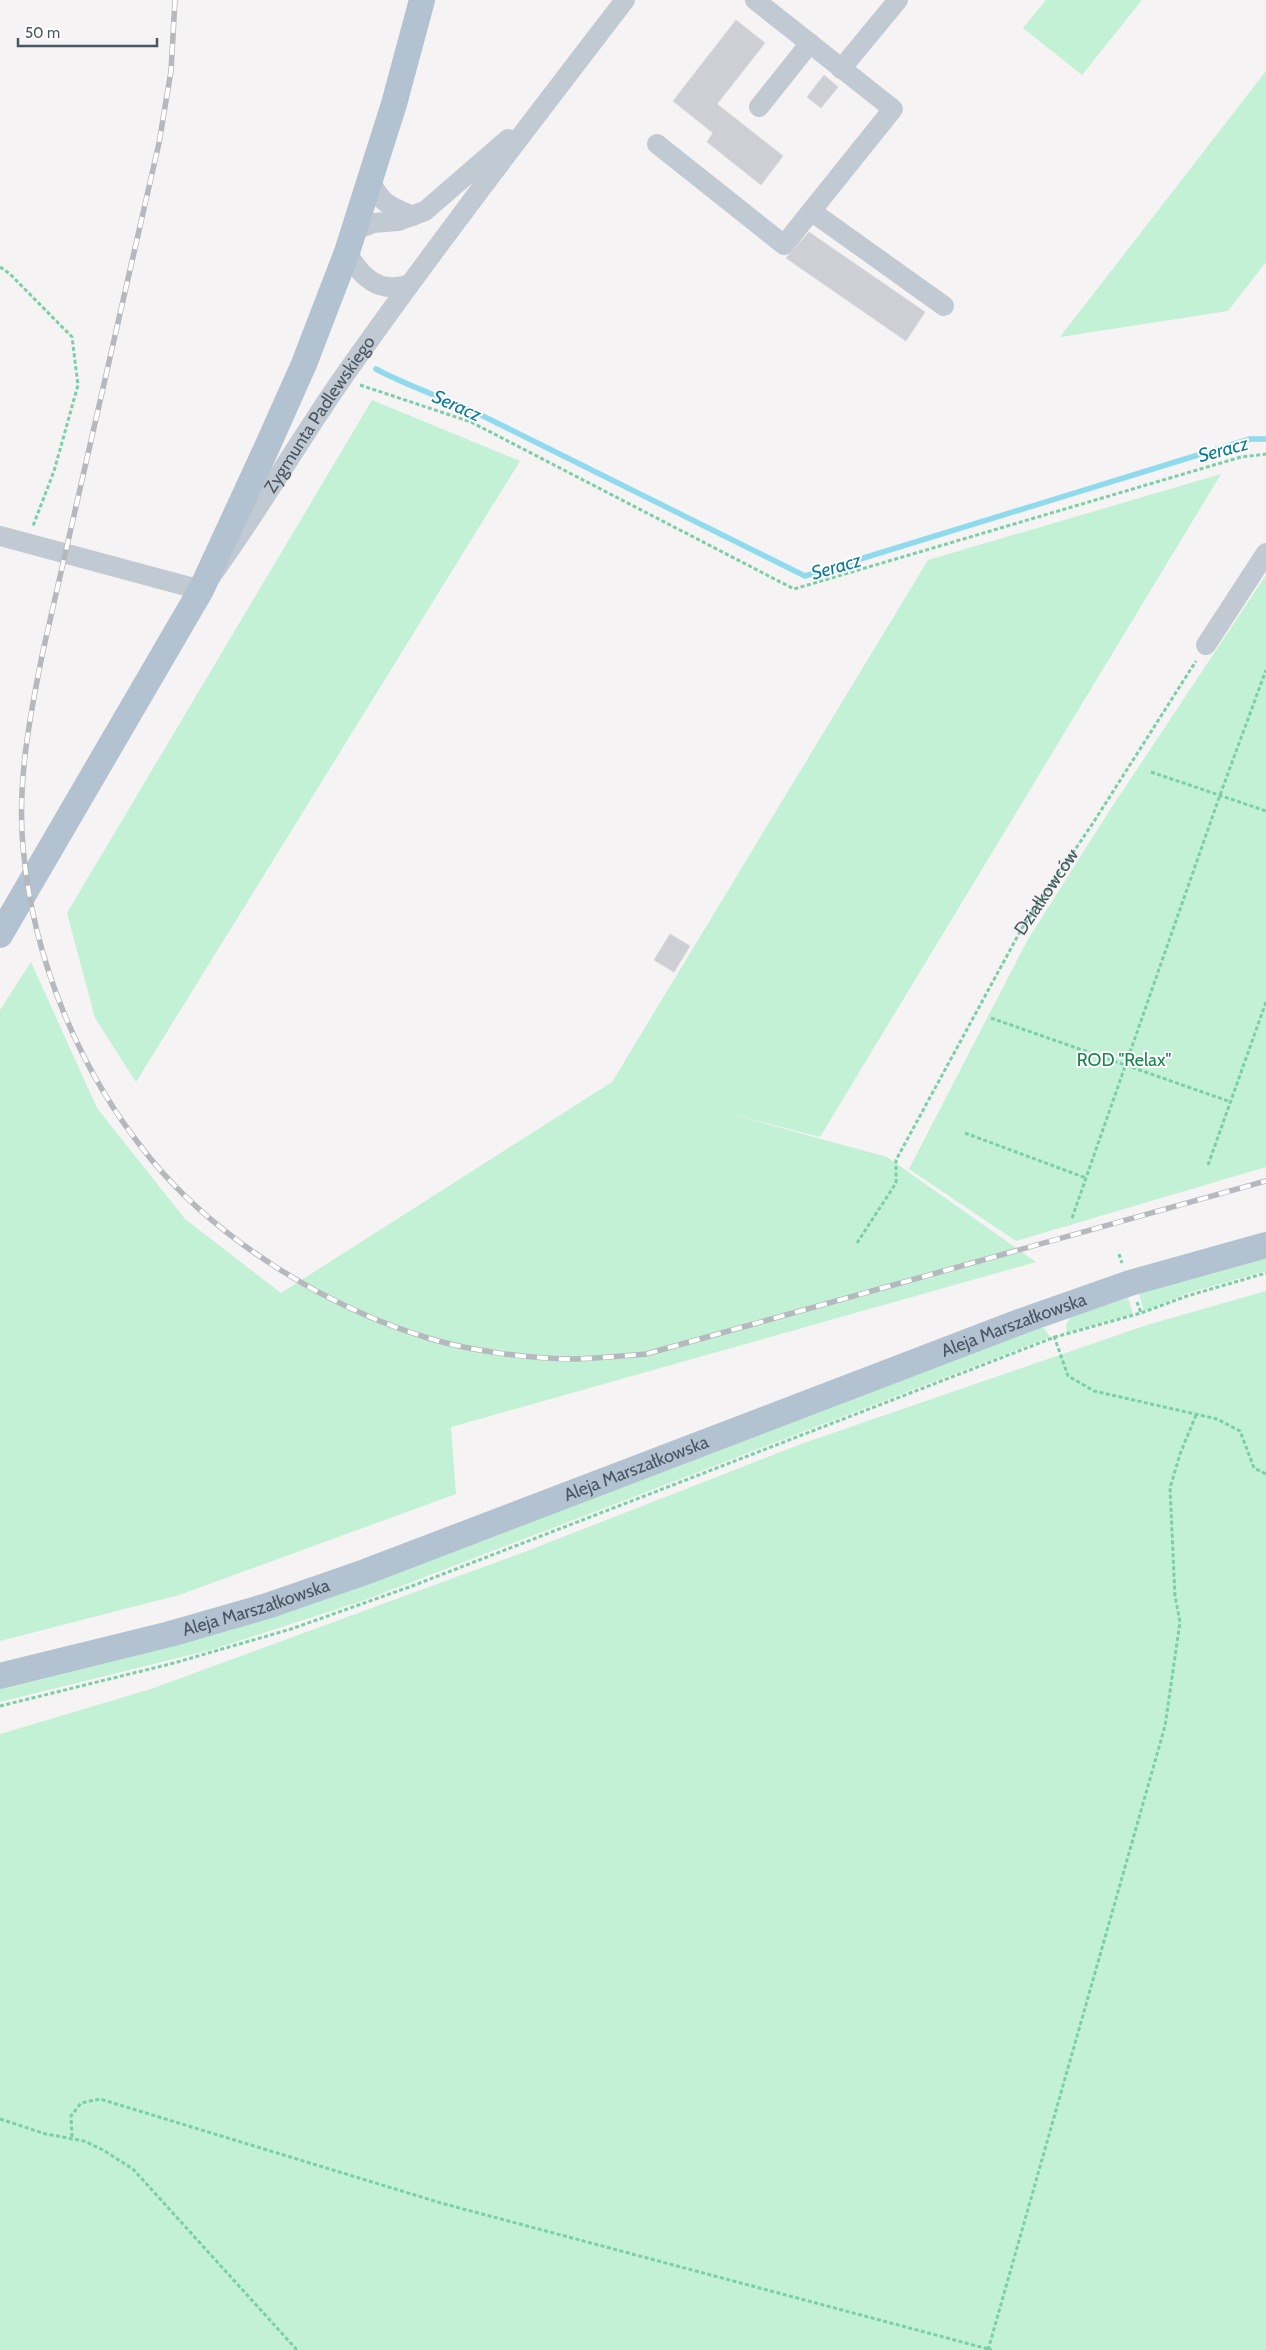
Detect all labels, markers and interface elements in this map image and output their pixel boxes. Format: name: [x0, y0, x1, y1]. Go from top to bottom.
scale bar: [18, 15, 156, 47]
text: 50 m: [25, 24, 60, 42]
street label: Zygmunta Padlewskiego: [259, 332, 380, 497]
water label: Seracz: [429, 385, 485, 427]
water label: Seracz: [1196, 432, 1251, 467]
water label: Seracz: [809, 548, 865, 585]
street label: Działkowców: [1009, 845, 1083, 939]
park label: ROD "Relax": [1077, 1049, 1171, 1071]
street label: Aleja Marszałkowska: [938, 1288, 1090, 1362]
street label: Aleja Marszałkowska: [561, 1431, 712, 1506]
street label: Aleja Marszałkowska: [180, 1574, 333, 1641]

